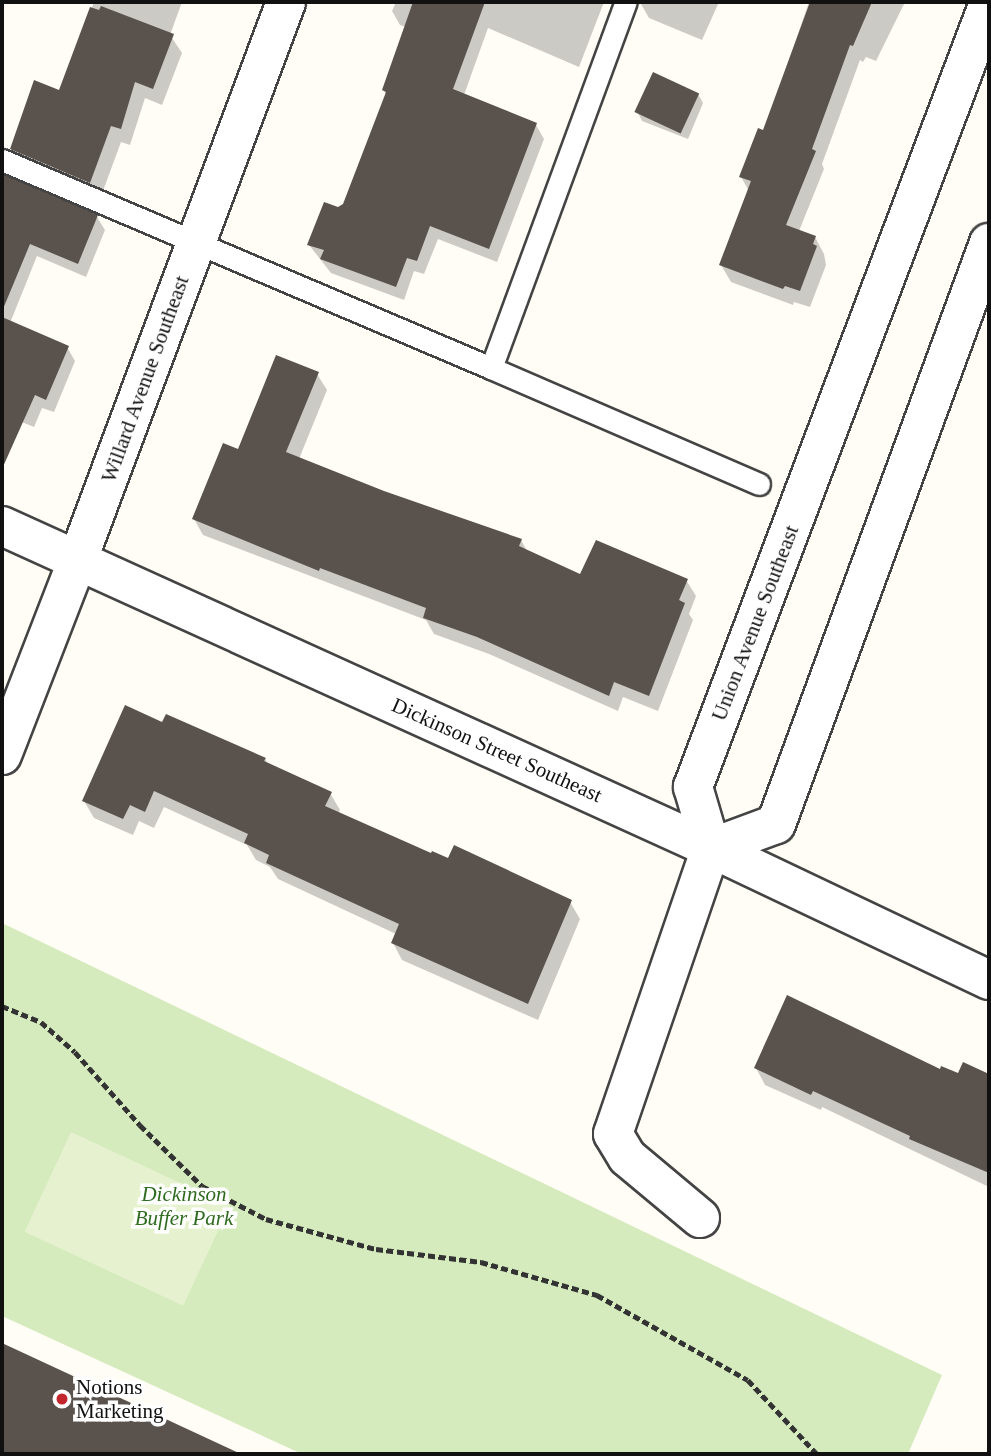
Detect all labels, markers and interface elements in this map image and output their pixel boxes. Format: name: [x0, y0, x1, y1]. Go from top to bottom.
street label: Willard Avenue Southeast: [96, 272, 194, 486]
street label: Union Avenue Southeast: [706, 521, 804, 725]
street label: Dickinson Street Southeast: [388, 692, 606, 808]
park label: Dickinson Buffer Park: [135, 1181, 233, 1231]
place label: Notions Marketing: [76, 1374, 163, 1424]
marker: Notions Marketing: [54, 1391, 70, 1407]

